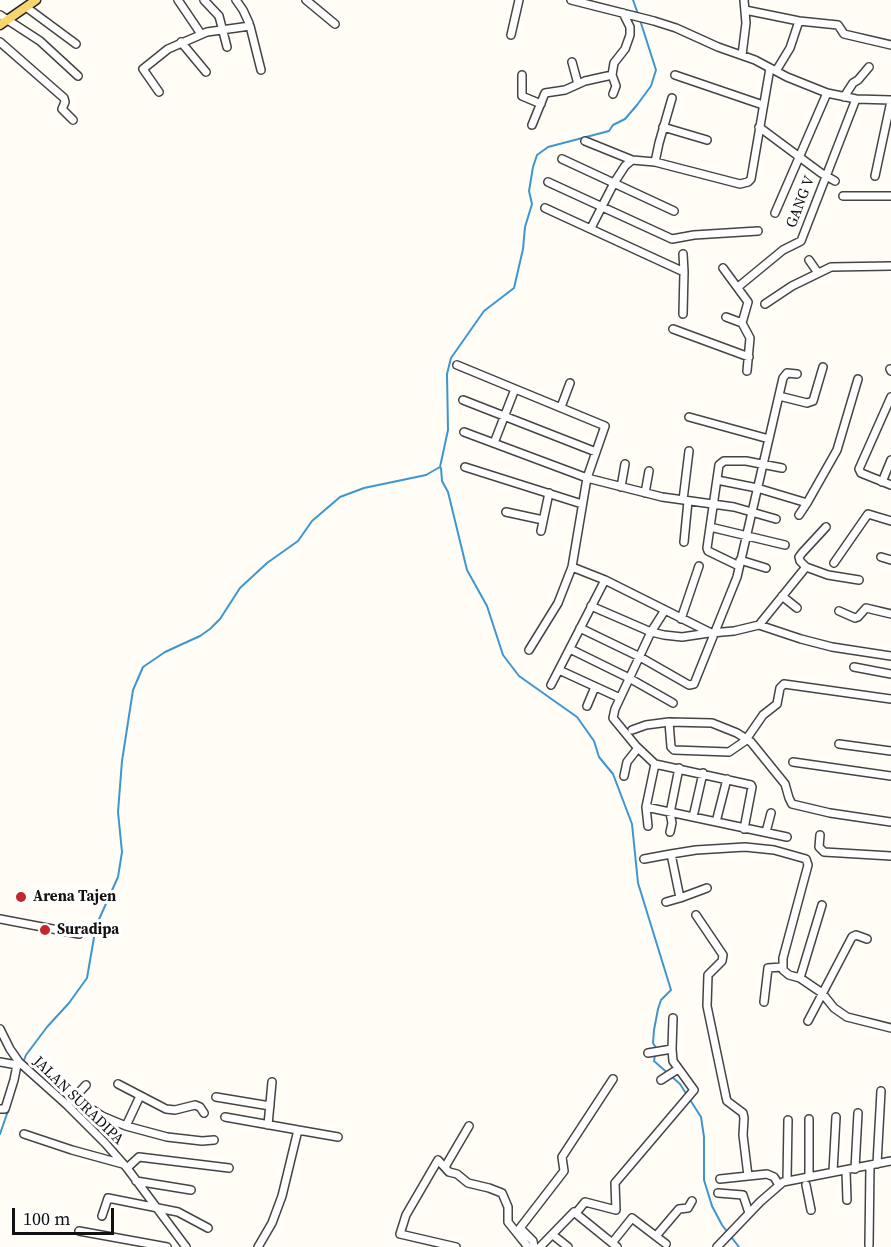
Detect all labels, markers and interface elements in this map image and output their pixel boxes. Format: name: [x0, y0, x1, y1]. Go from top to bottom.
street label: GANG V: [783, 173, 819, 231]
place label: Arena Tajen: [33, 888, 116, 906]
marker: Arena Tajen: [14, 890, 28, 904]
place label: Suradipa: [57, 921, 119, 939]
marker: Suradipa: [38, 923, 52, 937]
street label: JALAN SURADIPA: [29, 1053, 127, 1149]
scale bar: [15, 1196, 117, 1234]
text: 100 m: [23, 1206, 70, 1231]

